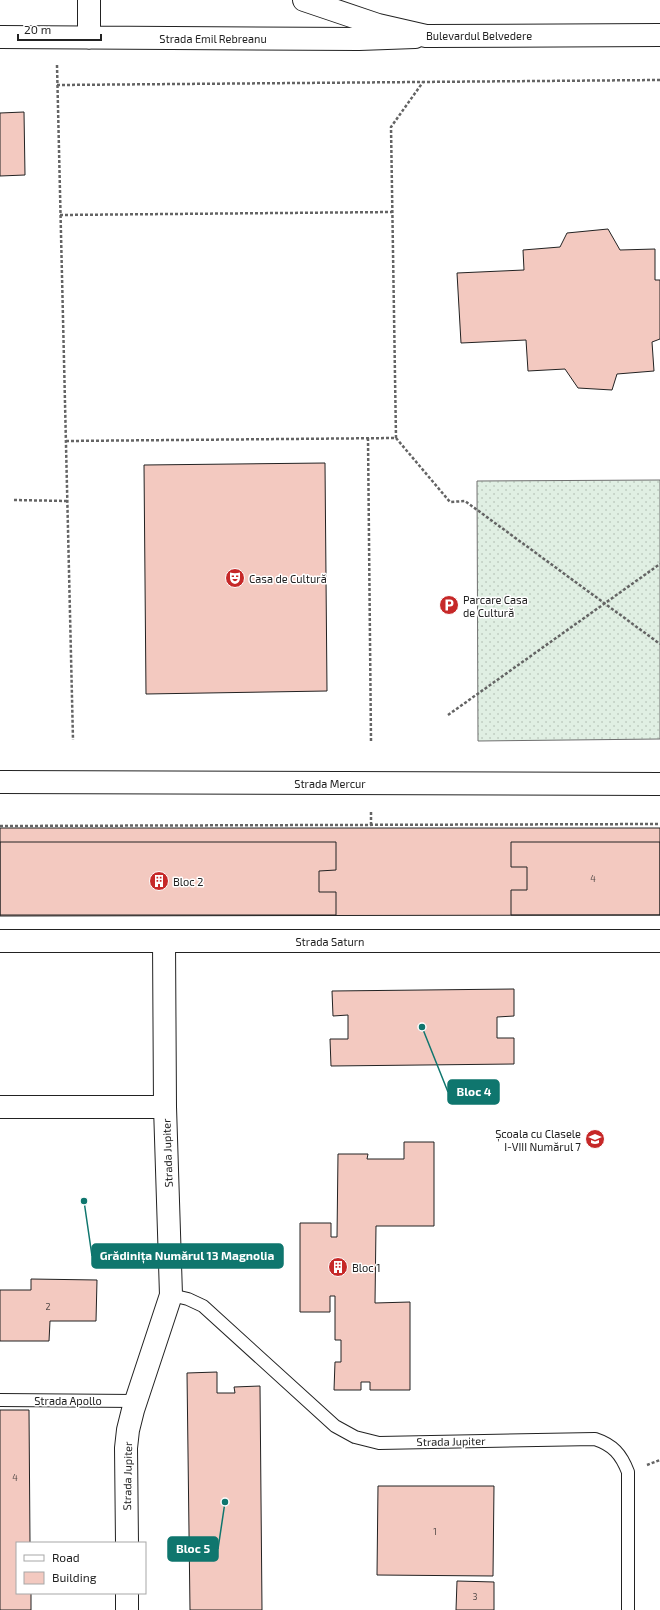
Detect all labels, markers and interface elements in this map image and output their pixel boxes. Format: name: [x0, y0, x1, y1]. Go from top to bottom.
scale bar: [18, 16, 101, 42]
text: 20 m: [24, 22, 51, 36]
street label: Bulevardul Belvedere: [426, 29, 532, 42]
street label: Strada Emil Rebreanu: [159, 32, 267, 45]
theatre icon: Casa de Cultură: [224, 567, 246, 589]
place label: Casa de Cultură: [249, 572, 327, 585]
place label: Parcare Casa de Cultură: [463, 593, 528, 619]
parking icon: Parcare Casa de Cultură: [438, 594, 460, 616]
street label: Strada Mercur: [294, 777, 366, 790]
building icon: Bloc 2: [148, 870, 170, 892]
house number: 4: [590, 873, 596, 884]
place label: Bloc 2: [173, 875, 203, 888]
street label: Strada Saturn: [295, 935, 365, 948]
callout: Bloc 4: [448, 1080, 499, 1104]
text: Bloc 4: [456, 1084, 492, 1098]
street label: Strada Jupiter: [159, 1118, 175, 1188]
place label: Școala cu Clasele I-VIII Numărul 7: [495, 1127, 581, 1153]
school or university icon: Școala cu Clasele I-VIII Numărul 7: [584, 1128, 606, 1150]
callout: Grădinița Numărul 13 Magnolia: [92, 1244, 283, 1268]
text: Grădinița Numărul 13 Magnolia: [100, 1248, 274, 1264]
building icon: Bloc 1: [327, 1256, 349, 1278]
place label: Bloc 1: [352, 1261, 381, 1274]
house number: 2: [45, 1301, 51, 1312]
street label: Strada Apollo: [34, 1394, 102, 1407]
street label: Strada Jupiter: [416, 1434, 486, 1448]
street label: Strada Jupiter: [120, 1441, 134, 1511]
house number: 4: [12, 1472, 18, 1483]
house number: 1: [433, 1526, 437, 1537]
callout: Bloc 5: [168, 1537, 218, 1561]
text: Bloc 5: [176, 1541, 210, 1555]
legend: [16, 1542, 146, 1594]
text: Road: [52, 1550, 80, 1564]
text: Building: [52, 1570, 97, 1584]
house number: 3: [472, 1591, 478, 1602]

